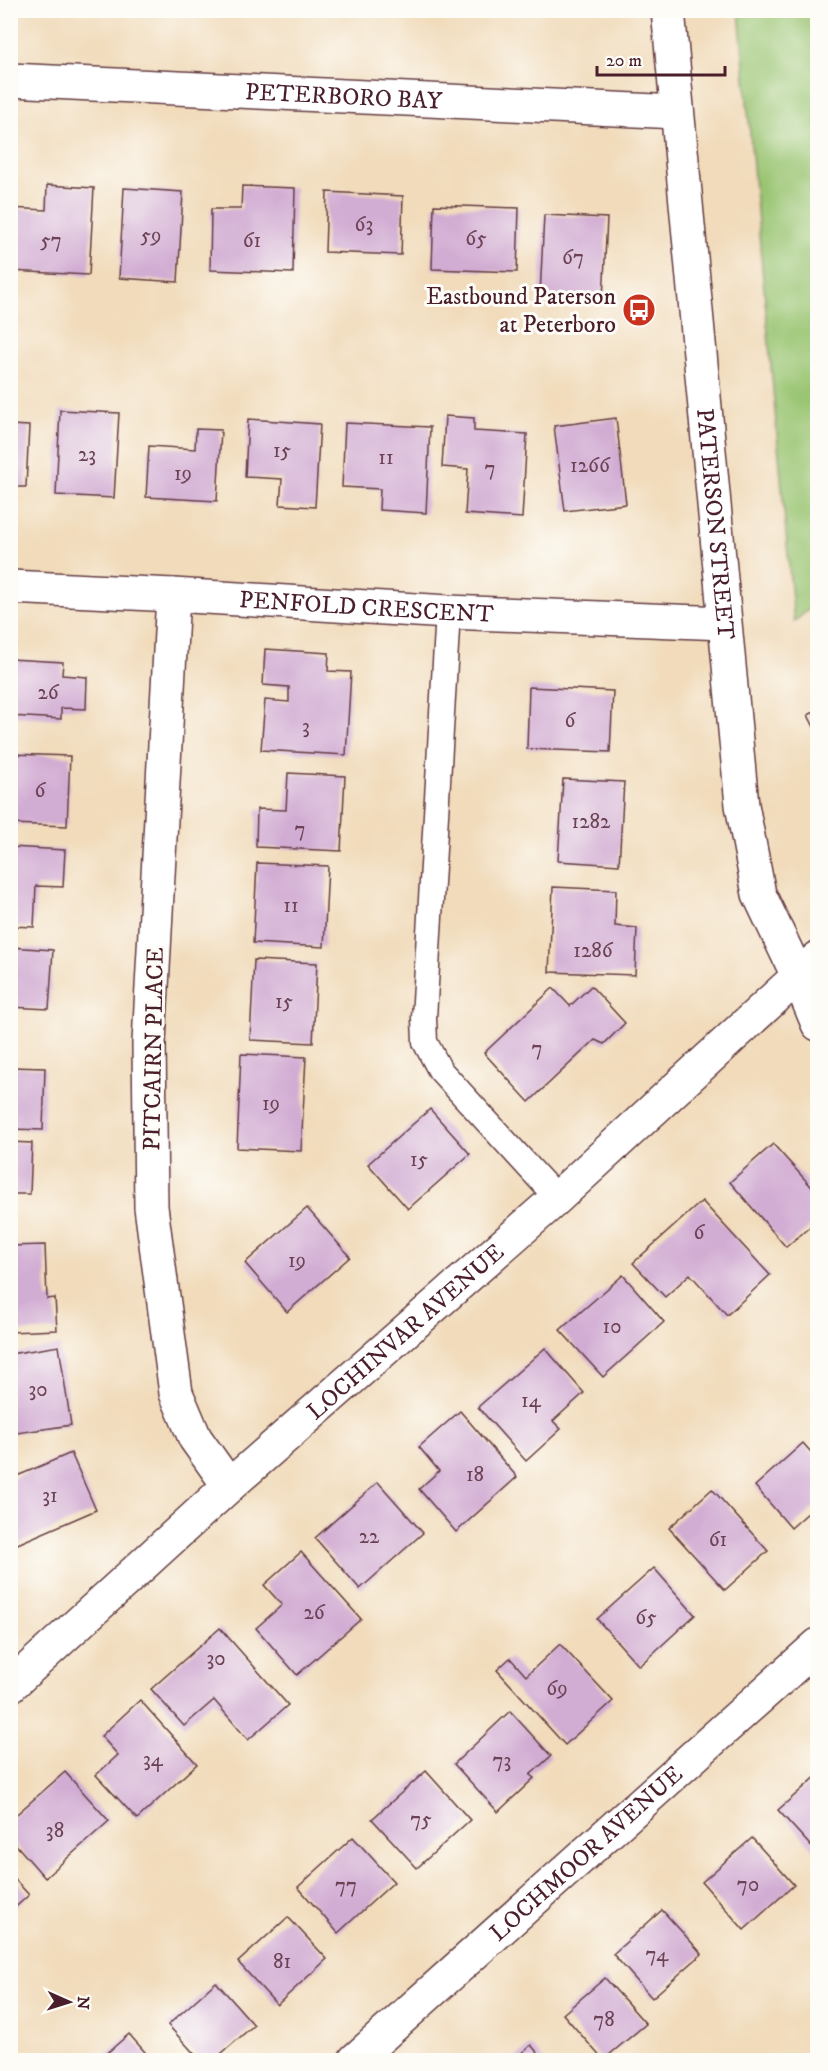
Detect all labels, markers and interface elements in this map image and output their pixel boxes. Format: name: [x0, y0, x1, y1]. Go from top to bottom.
scale bar: [597, 39, 724, 77]
text: 20 m: [606, 50, 642, 72]
street label: PETERBORO BAY: [244, 77, 444, 117]
house number: 63: [355, 212, 373, 238]
house number: 59: [141, 223, 161, 249]
house number: 65: [465, 226, 487, 252]
house number: 57: [40, 228, 62, 254]
house number: 61: [243, 228, 261, 254]
house number: 67: [562, 245, 584, 271]
place label: Eastbound Paterson at Peterboro: [426, 282, 616, 340]
bus stop icon: Eastbound Paterson at Peterboro: [621, 292, 657, 328]
street label: PATERSON STREET: [689, 407, 741, 641]
house number: 15: [273, 438, 291, 464]
house number: 23: [78, 442, 96, 468]
house number: 11: [378, 445, 394, 471]
house number: 1266: [570, 453, 611, 479]
house number: 7: [484, 456, 496, 482]
house number: 19: [174, 461, 192, 487]
street label: PENFOLD CRESCENT: [238, 585, 494, 630]
house number: 26: [37, 680, 60, 706]
house number: 6: [565, 708, 577, 734]
house number: 3: [302, 714, 310, 740]
house number: 6: [35, 778, 47, 804]
house number: 1282: [572, 809, 611, 835]
house number: 7: [294, 817, 306, 843]
house number: 11: [283, 893, 299, 919]
house number: 1286: [573, 938, 614, 964]
street label: PITCAIRN PLACE: [137, 947, 171, 1151]
house number: 15: [275, 989, 293, 1015]
house number: 7: [531, 1036, 543, 1062]
house number: 19: [262, 1091, 280, 1117]
house number: 15: [410, 1147, 428, 1173]
house number: 6: [694, 1220, 706, 1246]
street label: LOCHINVAR AVENUE: [301, 1237, 511, 1427]
house number: 19: [288, 1248, 306, 1274]
house number: 10: [603, 1314, 621, 1340]
house number: 30: [28, 1377, 48, 1403]
house number: 14: [521, 1388, 542, 1414]
house number: 18: [466, 1462, 484, 1488]
house number: 31: [42, 1483, 58, 1509]
house number: 22: [359, 1524, 380, 1550]
house number: 61: [709, 1527, 727, 1553]
house number: 26: [303, 1600, 326, 1626]
house number: 65: [635, 1605, 657, 1631]
house number: 30: [206, 1646, 226, 1672]
house number: 69: [546, 1676, 568, 1702]
house number: 34: [143, 1747, 164, 1773]
house number: 73: [493, 1748, 511, 1774]
street label: LOCHMOOR AVENUE: [484, 1760, 689, 1948]
house number: 75: [410, 1807, 432, 1833]
house number: 38: [46, 1818, 64, 1844]
house number: 70: [737, 1872, 759, 1898]
house number: 77: [335, 1873, 357, 1899]
house number: 74: [646, 1942, 669, 1968]
house number: 81: [273, 1949, 291, 1975]
north arrow: [39, 1972, 99, 2032]
text: N: [73, 1996, 93, 2010]
house number: 78: [593, 2007, 615, 2033]

